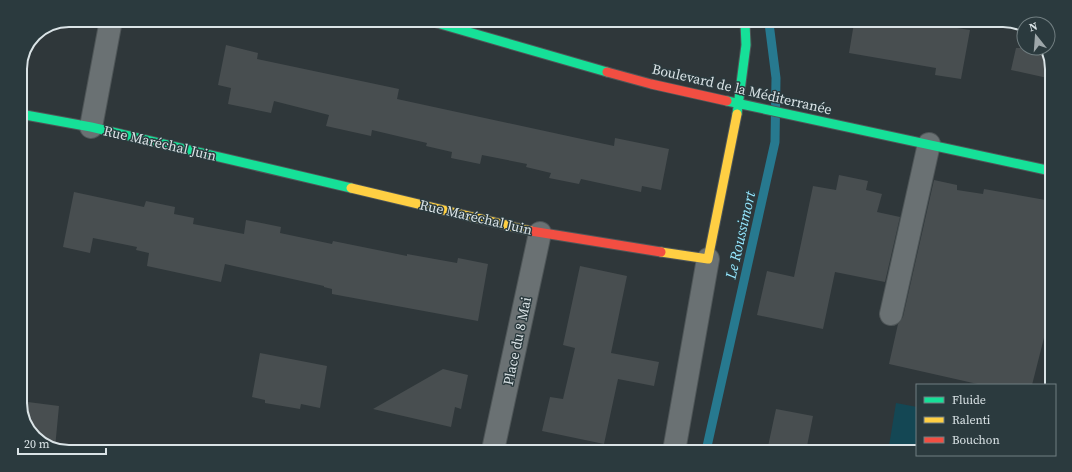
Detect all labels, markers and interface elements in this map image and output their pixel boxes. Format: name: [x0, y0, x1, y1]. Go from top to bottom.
north arrow: [1016, 16, 1056, 56]
text: N: [1027, 19, 1039, 35]
street label: Boulevard de la Méditerranée: [650, 59, 834, 119]
street label: Rue Maréchal Juin: [102, 120, 219, 166]
water label: Le Roussimort: [719, 188, 761, 282]
street label: Rue Maréchal Juin: [418, 194, 535, 240]
street label: Place du 8 Mai: [498, 295, 536, 387]
legend: [916, 384, 1056, 456]
text: Fluide: [952, 392, 986, 408]
text: Ralenti: [952, 412, 991, 428]
scale bar: [18, 430, 106, 456]
text: Bouchon: [952, 432, 1000, 448]
text: 20 m: [24, 436, 50, 452]

